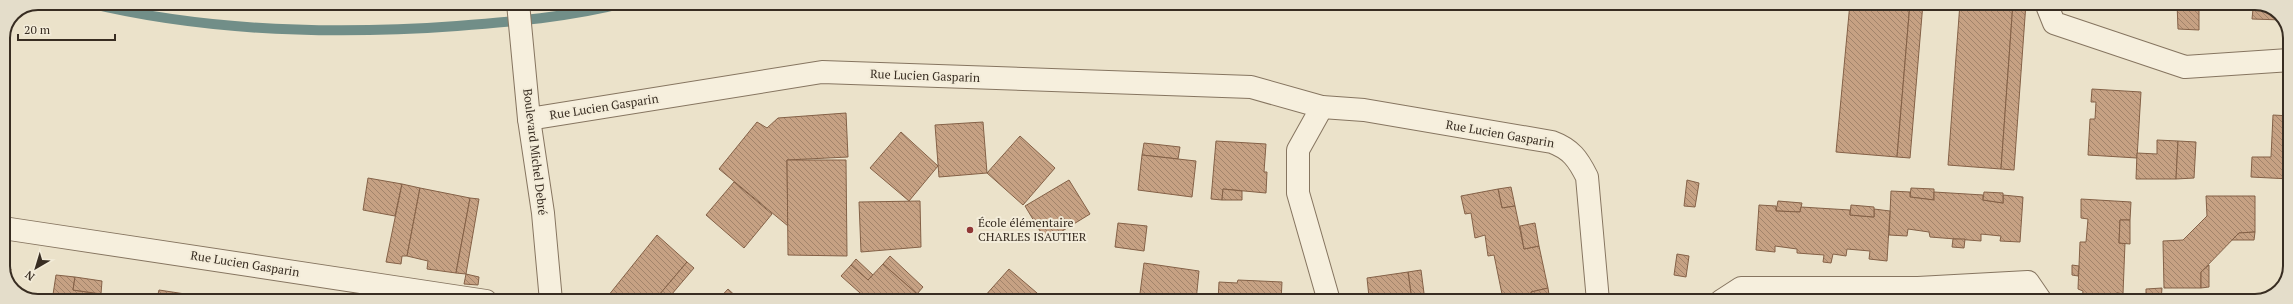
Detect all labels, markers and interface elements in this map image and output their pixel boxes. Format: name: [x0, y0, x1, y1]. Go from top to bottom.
scale bar: [18, 16, 115, 42]
text: 20 m: [24, 22, 51, 37]
street label: Rue Lucien Gasparin: [870, 66, 980, 85]
street label: Boulevard Michel Debré: [520, 88, 551, 216]
street label: Rue Lucien Gasparin: [548, 90, 659, 123]
street label: Rue Lucien Gasparin: [1445, 117, 1556, 150]
place label: École élémentaire CHARLES ISAUTIER: [978, 215, 1087, 244]
marker: École élémentaire CHARLES ISAUTIER: [965, 225, 975, 235]
street label: Rue Lucien Gasparin: [190, 247, 301, 280]
north arrow: [16, 248, 56, 288]
text: N: [22, 267, 37, 284]

